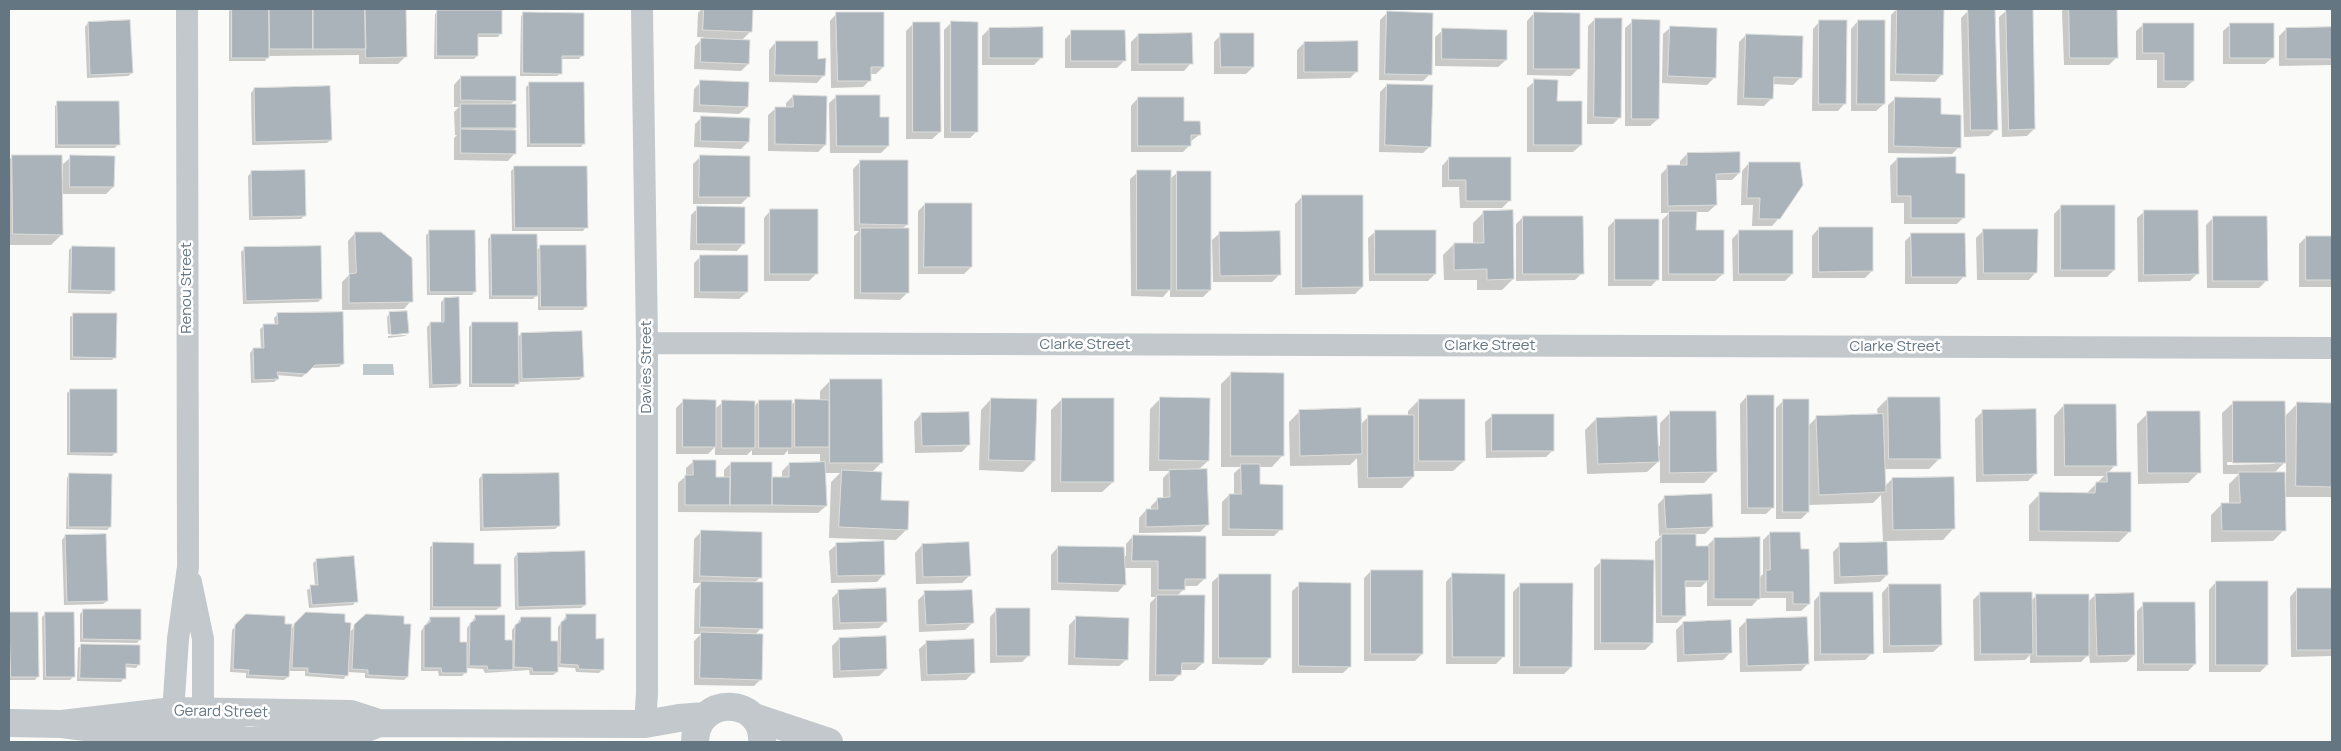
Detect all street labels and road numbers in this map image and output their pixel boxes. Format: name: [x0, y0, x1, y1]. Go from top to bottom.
street label: Renou Street: [178, 242, 196, 334]
street label: Davies Street: [638, 321, 656, 413]
street label: Clarke Street: [1039, 336, 1131, 354]
street label: Clarke Street: [1444, 337, 1536, 355]
street label: Clarke Street: [1849, 338, 1941, 356]
street label: Gerard Street: [174, 702, 268, 722]

